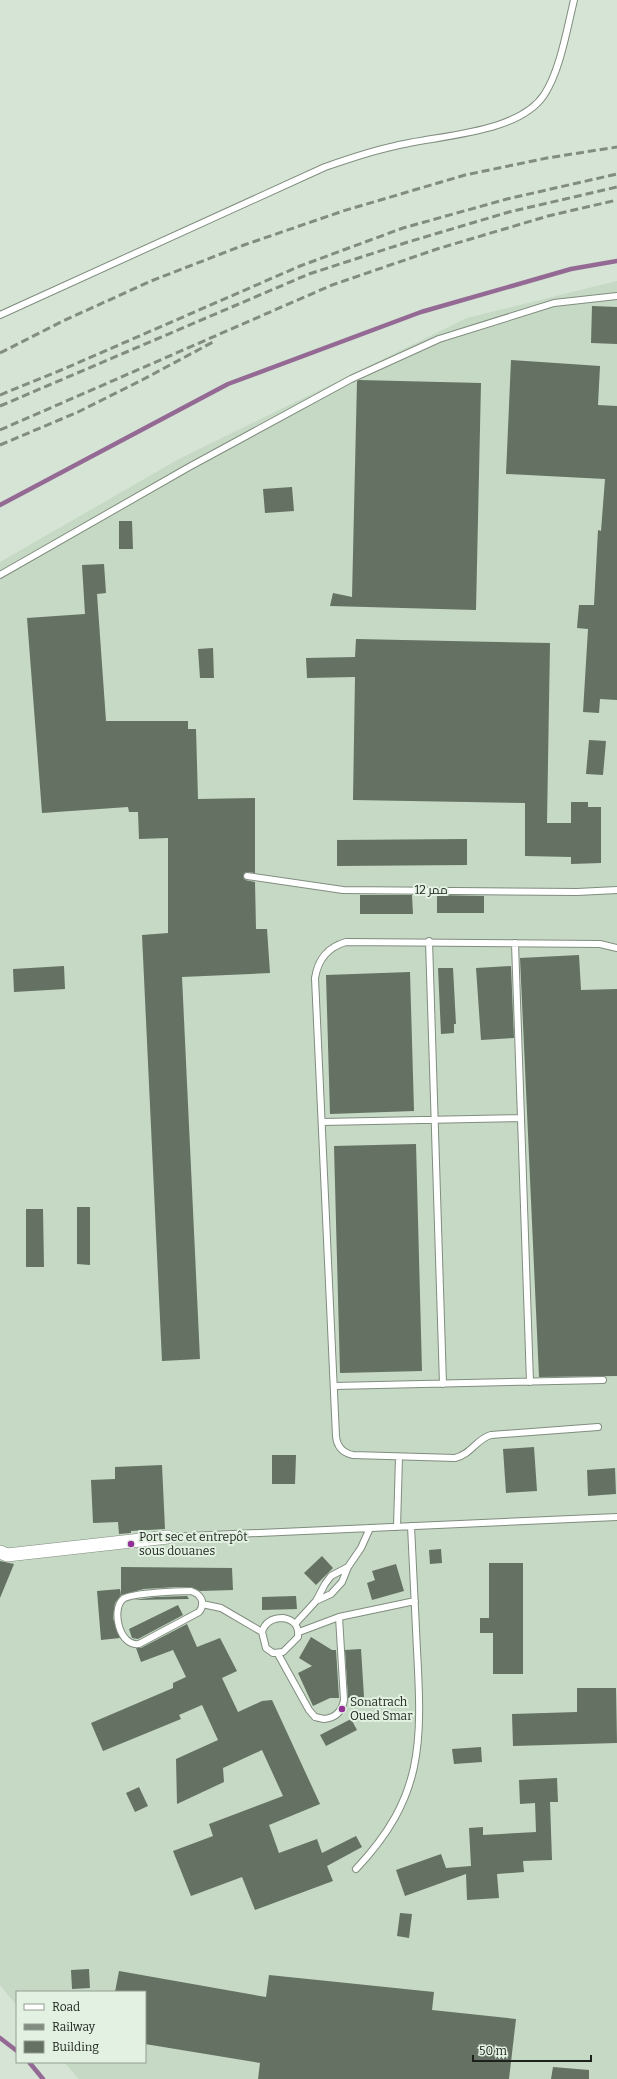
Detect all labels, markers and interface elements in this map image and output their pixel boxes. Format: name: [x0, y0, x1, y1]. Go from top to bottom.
street label: ممر 12: [414, 883, 448, 897]
place label: Port sec et entrepôt sous douanes: [139, 1530, 248, 1558]
marker: Port sec et entrepôt sous douanes: [126, 1539, 136, 1549]
place label: Sonatrach Oued Smar: [350, 1695, 413, 1723]
marker: Sonatrach Oued Smar: [337, 1704, 347, 1714]
legend: [16, 1991, 146, 2063]
text: Road: [52, 2000, 80, 2014]
text: Railway: [52, 2020, 96, 2034]
scale bar: [473, 2037, 591, 2063]
text: Building: [52, 2040, 99, 2054]
text: 50 m: [479, 2044, 508, 2058]

